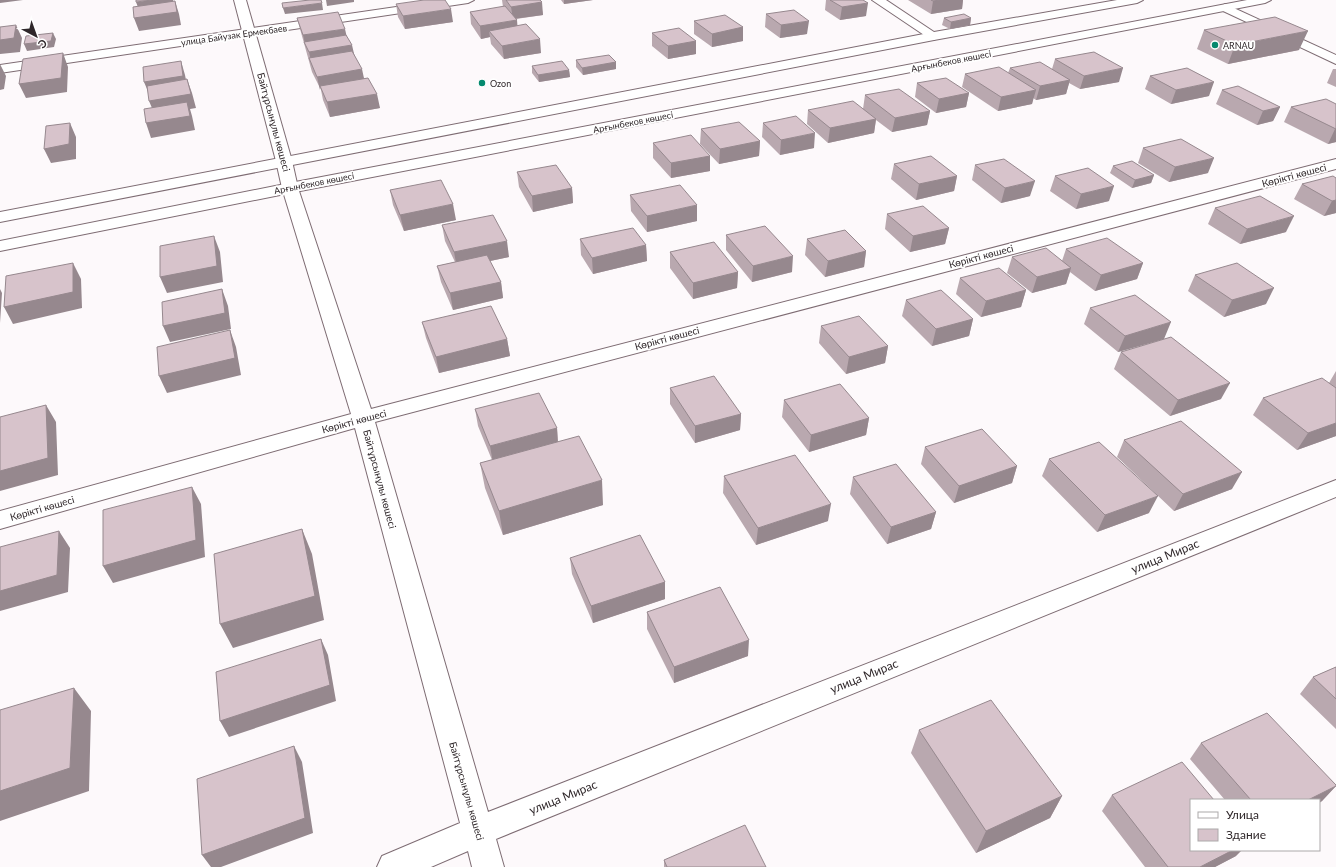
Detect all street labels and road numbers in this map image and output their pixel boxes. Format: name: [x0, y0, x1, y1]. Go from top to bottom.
street label: улица Байузак Ермекбаев: [180, 22, 288, 48]
street label: Арғынбеков көшесі: [910, 48, 992, 74]
street label: Байтұрсынұлы көшесі: [255, 71, 293, 173]
street label: Арғынбеков көшесі: [592, 109, 674, 135]
street label: Көрікті көшесі: [1260, 161, 1328, 189]
street label: Арғынбеков көшесі: [273, 170, 355, 196]
street label: Көрікті көшесі: [947, 242, 1015, 270]
street label: Көрікті көшесі: [633, 324, 701, 352]
street label: Көрікті көшесі: [320, 407, 388, 435]
street label: Байтұрсынұлы көшесі: [361, 428, 399, 530]
street label: Көрікті көшесі: [8, 493, 76, 523]
street label: улица Мирас: [1129, 535, 1202, 576]
street label: улица Мирас: [828, 655, 901, 696]
street label: Байтұрсынұлы көшесі: [447, 740, 487, 842]
street label: улица Мирас: [527, 776, 600, 817]

